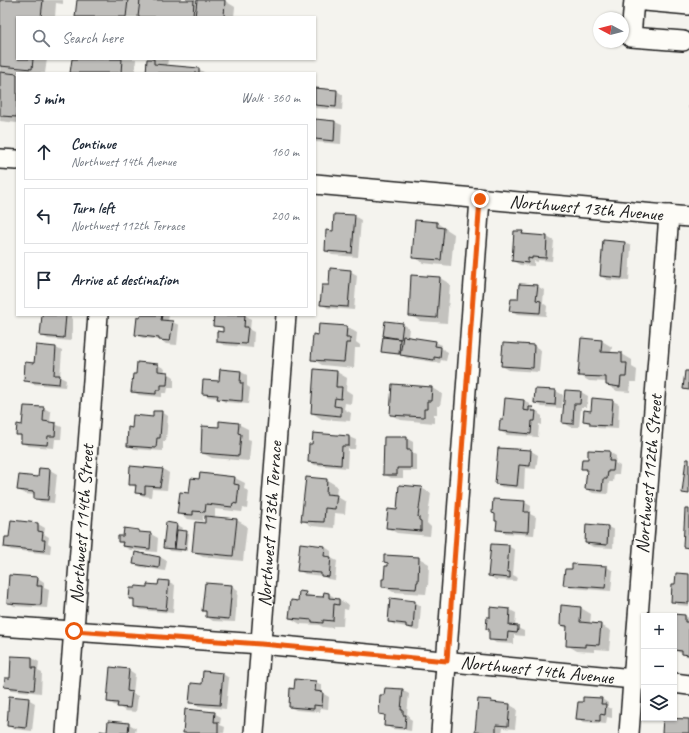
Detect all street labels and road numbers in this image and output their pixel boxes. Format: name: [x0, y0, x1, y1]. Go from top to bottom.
street label: Northwest 13th Avenue: [508, 189, 665, 227]
street label: Northwest 112th Street: [630, 392, 668, 554]
street label: Northwest 113th Terrace: [252, 439, 288, 607]
street label: Northwest 114th Street: [64, 442, 100, 604]
street label: Northwest 14th Avenue: [459, 650, 616, 690]

